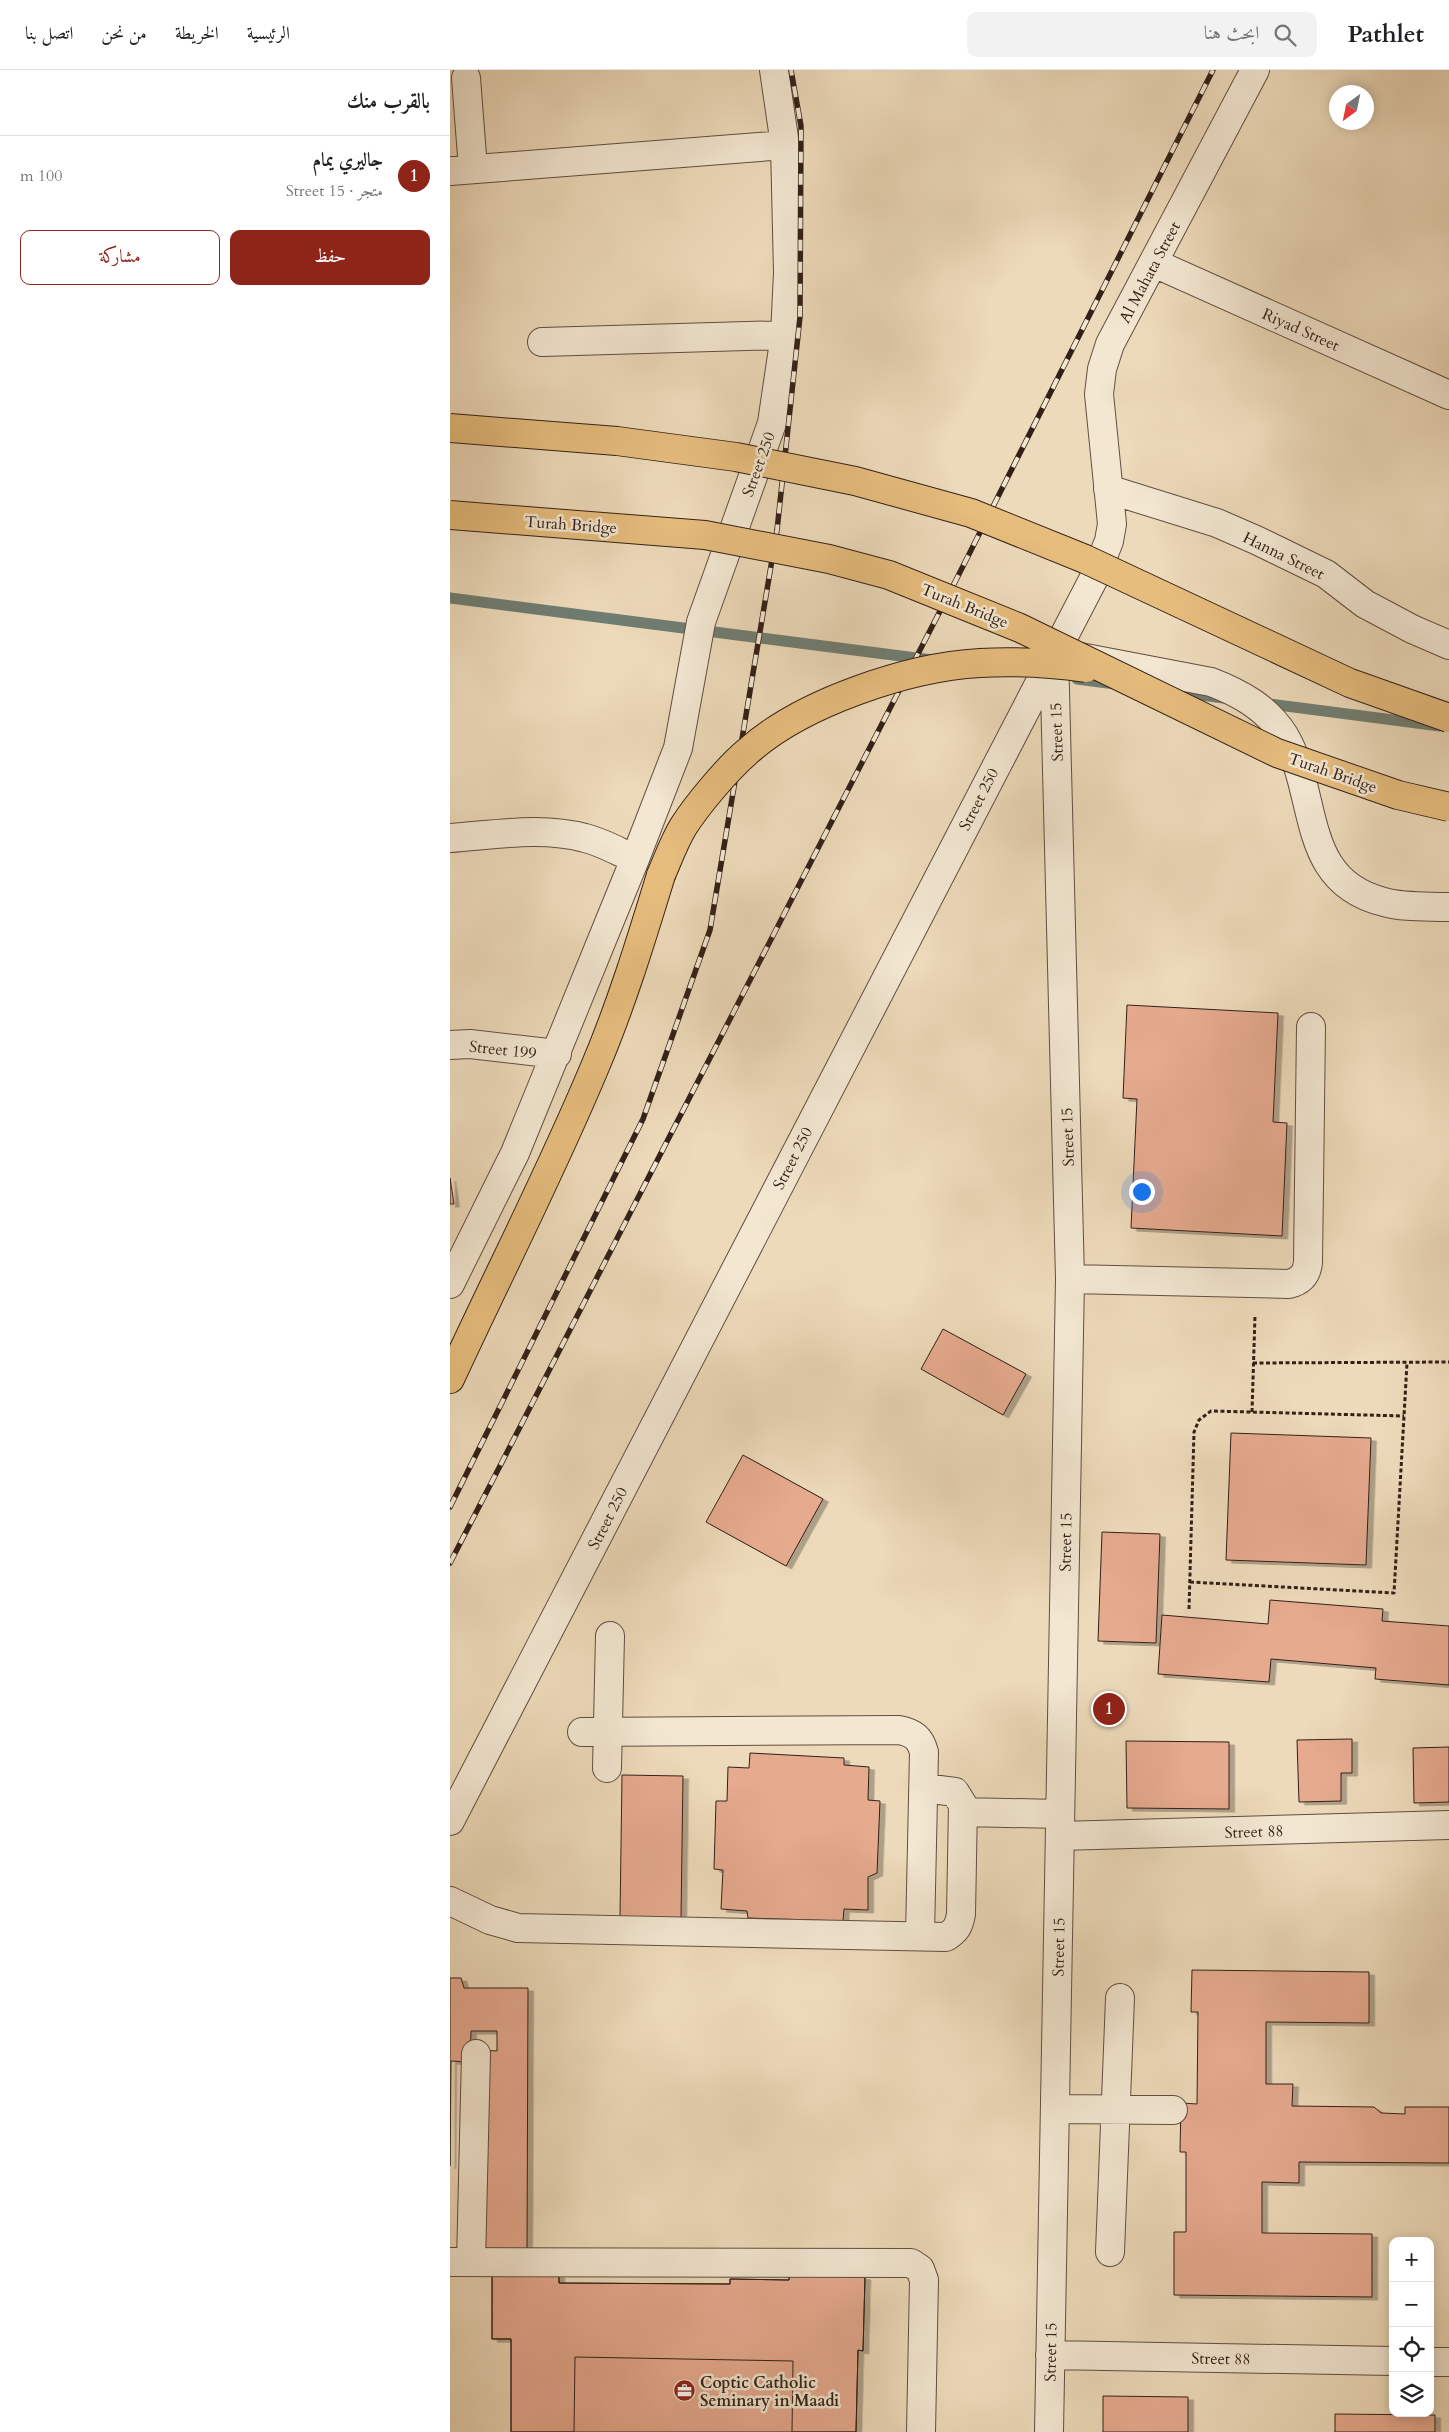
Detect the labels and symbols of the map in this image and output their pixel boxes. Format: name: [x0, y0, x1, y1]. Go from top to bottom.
north arrow: [1329, 85, 1374, 130]
street label: Al Mahata Street: [1114, 218, 1186, 327]
street label: Riyad Street: [1259, 303, 1343, 357]
street label: Street 250: [737, 429, 781, 500]
street label: Turah Bridge: [524, 511, 618, 539]
street label: Hanna Street: [1239, 527, 1328, 585]
street label: Turah Bridge: [918, 578, 1012, 633]
street label: Street 15: [1045, 702, 1069, 762]
street label: Turah Bridge: [1285, 748, 1380, 798]
street label: Street 250: [954, 764, 1004, 834]
street label: Street 199: [468, 1036, 538, 1064]
street label: Street 15: [1056, 1107, 1080, 1167]
street label: Street 250: [768, 1123, 818, 1193]
your location: [1129, 1179, 1155, 1205]
street label: Street 250: [583, 1483, 633, 1553]
street label: Street 15: [1054, 1512, 1078, 1572]
pin: 1: [1093, 1690, 1125, 1728]
street label: Street 88: [1224, 1820, 1284, 1844]
street label: Street 15: [1047, 1917, 1071, 1977]
street label: Street 15: [1039, 2322, 1063, 2382]
street label: Street 88: [1191, 2347, 1251, 2371]
place label: Coptic Catholic Seminary in Maadi: [700, 2372, 839, 2412]
office icon: Coptic Catholic Seminary in Maadi: [672, 2379, 696, 2403]

